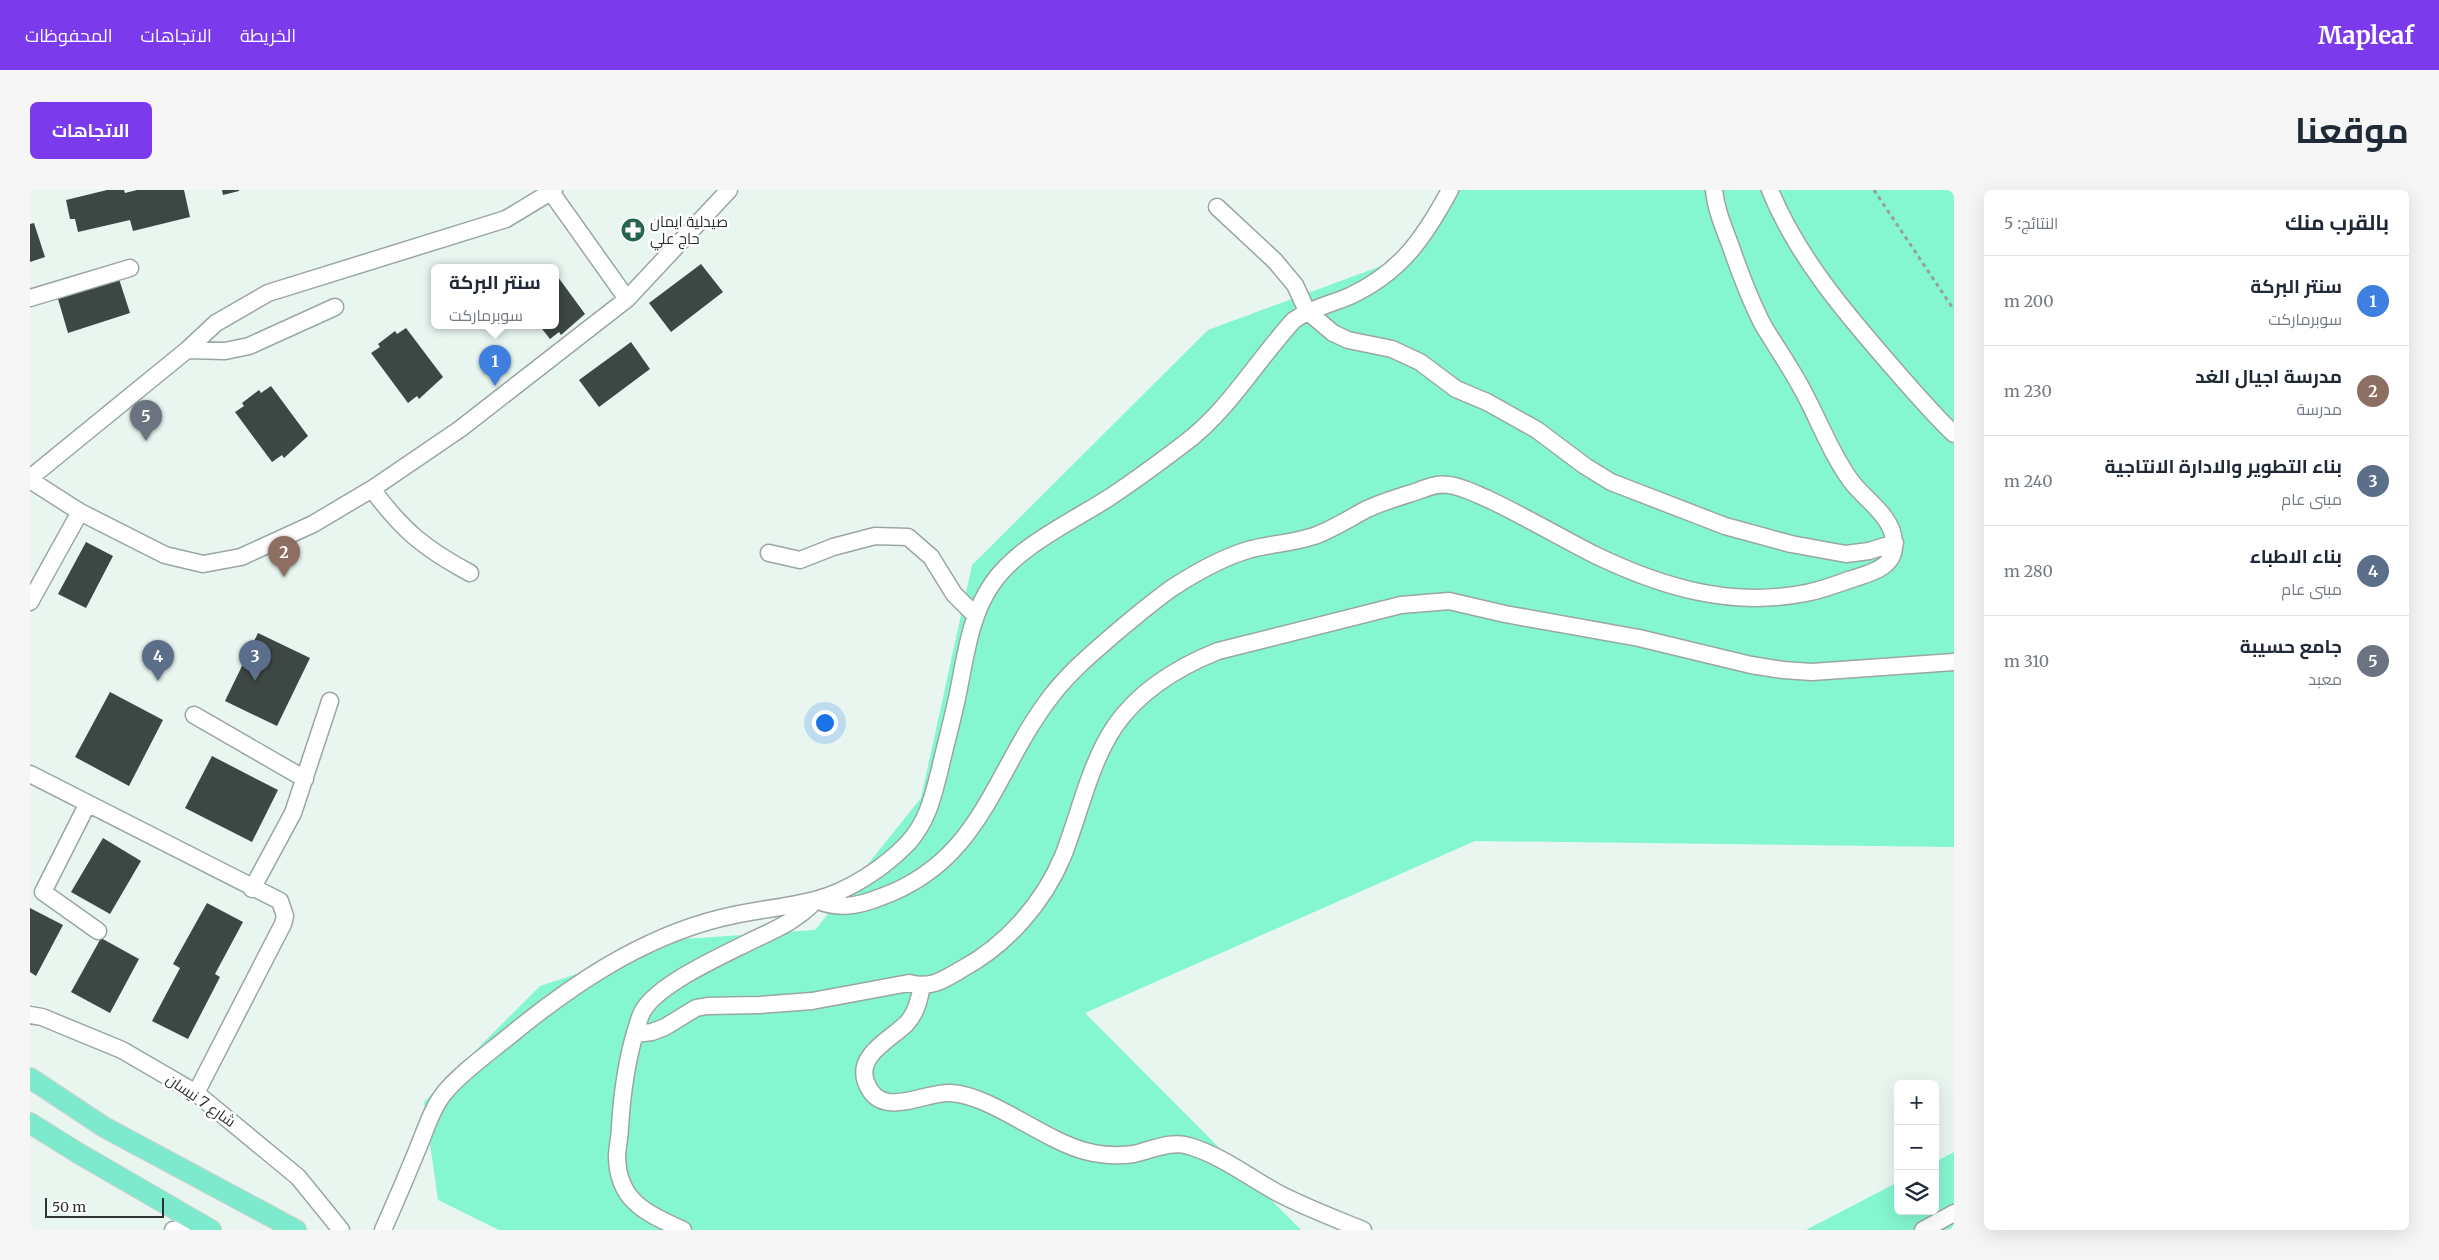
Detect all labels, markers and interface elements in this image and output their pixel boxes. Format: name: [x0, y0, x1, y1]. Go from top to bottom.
text: Mapleaf: [2318, 20, 2414, 51]
text: المحفوظات: [25, 24, 113, 47]
text: الاتجاهات: [141, 24, 212, 47]
text: الخريطة: [240, 24, 296, 47]
button: الاتجاهات: [30, 102, 152, 159]
text: موقعنا: [2295, 109, 2409, 153]
text: بالقرب منك: [2285, 209, 2389, 236]
place label: صيدلية ايمان حاج علي: [650, 212, 728, 251]
text: النتائج: 5: [2004, 213, 2058, 233]
pharmacy icon: صيدلية ايمان حاج علي: [620, 217, 646, 243]
popup: [431, 264, 559, 329]
text: سنتر البركة: [449, 270, 541, 294]
text: سنتر البركة: [2250, 274, 2342, 298]
text: 200 m: [2004, 291, 2054, 311]
text: 1: [2369, 291, 2377, 311]
text: سوبرماركت: [449, 305, 523, 325]
text: سوبرماركت: [2268, 309, 2342, 329]
pin: 1: [479, 345, 511, 386]
text: مدرسة اجيال الغد: [2195, 364, 2342, 388]
text: 230 m: [2004, 381, 2052, 401]
text: 2: [2368, 381, 2378, 401]
text: مدرسة: [2296, 399, 2342, 419]
pin: 5: [130, 400, 162, 441]
text: بناء التطوير والادارة الانتاجية: [2104, 454, 2342, 478]
text: 240 m: [2004, 471, 2053, 491]
text: 3: [2368, 471, 2378, 491]
text: مبنى عام: [2281, 489, 2342, 509]
pin: 2: [268, 536, 300, 577]
text: بناء الاطباء: [2250, 544, 2342, 568]
text: 280 m: [2004, 561, 2053, 581]
text: 4: [2368, 561, 2378, 581]
text: مبنى عام: [2281, 579, 2342, 599]
text: جامع حسيبة: [2240, 634, 2342, 658]
pin: 4: [142, 640, 174, 681]
pin: 3: [239, 640, 271, 681]
text: 310 m: [2004, 651, 2049, 671]
text: 5: [2368, 651, 2378, 671]
text: معبد: [2308, 669, 2342, 689]
your location: [812, 710, 838, 736]
street label: شارع 7 نيسان: [161, 1069, 239, 1133]
map controls: [1894, 1080, 1939, 1215]
button: +: [1894, 1080, 1939, 1125]
button: −: [1894, 1125, 1939, 1170]
button: layers: [1894, 1170, 1939, 1215]
scale bar: [45, 1195, 164, 1218]
text: 50 m: [52, 1198, 86, 1216]

